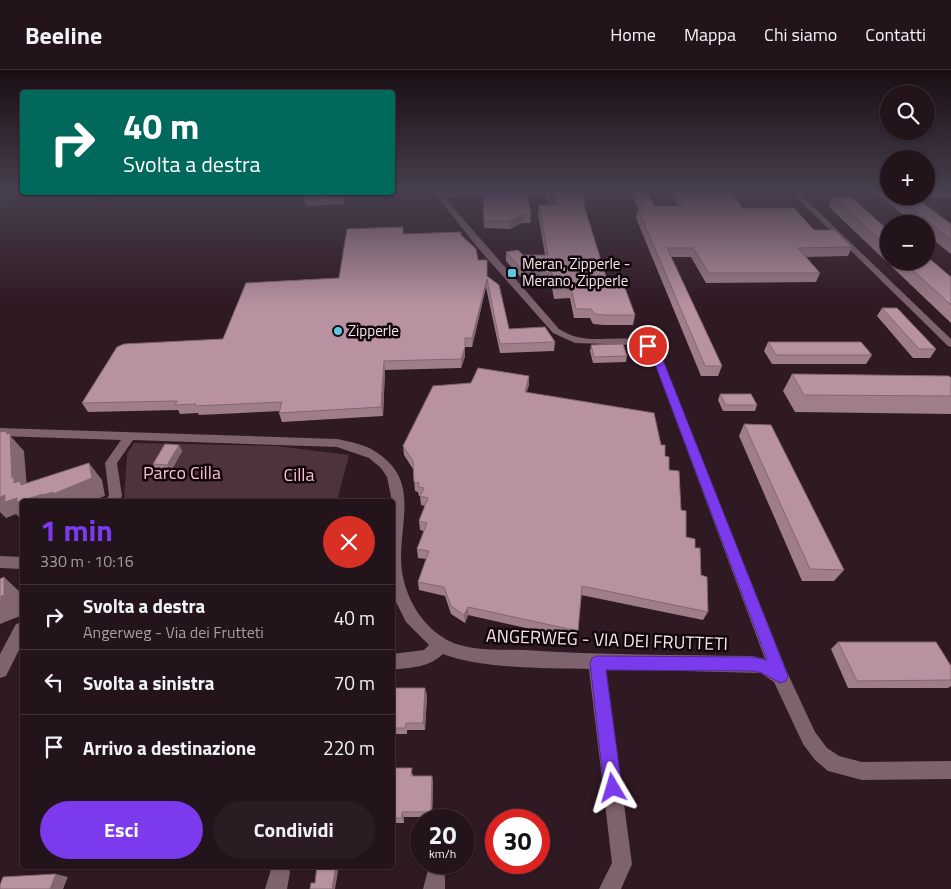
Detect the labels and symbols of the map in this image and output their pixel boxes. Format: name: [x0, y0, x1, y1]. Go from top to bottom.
place label: Meran, Zipperle - Merano, Zipperle: [522, 252, 630, 292]
marker: Meran, Zipperle - Merano, Zipperle: [506, 267, 518, 279]
place label: Zipperle: [348, 319, 399, 342]
marker: Zipperle: [332, 325, 344, 337]
pin: [627, 325, 669, 367]
park label: Parco Cilla: [143, 459, 221, 486]
park label: Cilla: [283, 461, 315, 488]
street label: ANGERWEG - VIA DEI FRUTTETI: [486, 622, 728, 657]
position arrow: [586, 761, 638, 813]
speed limit sign: 30: [485, 809, 550, 874]

